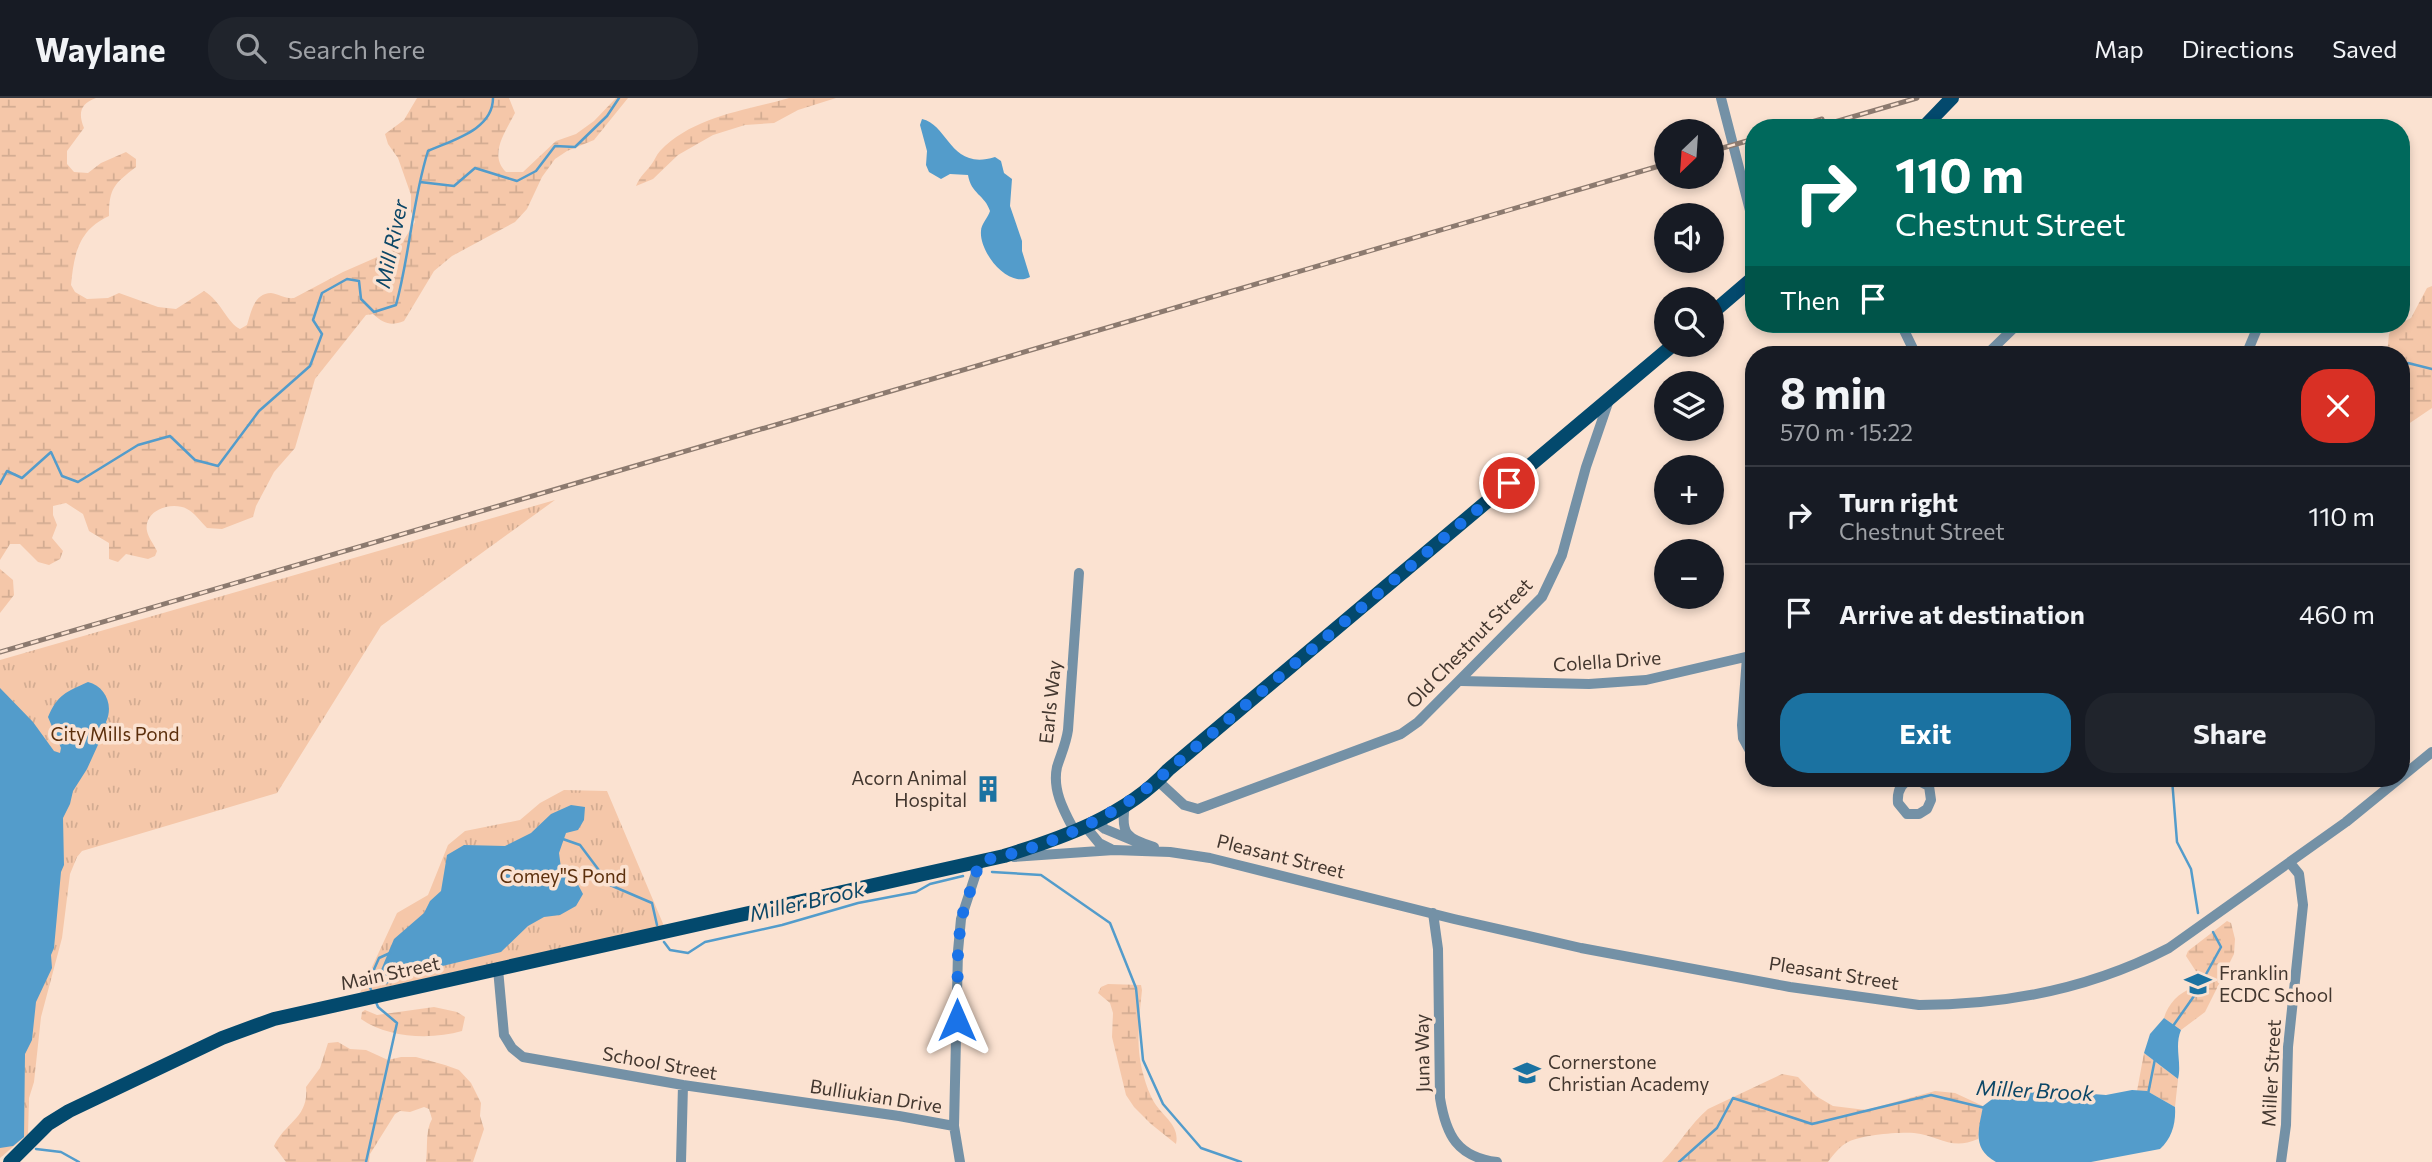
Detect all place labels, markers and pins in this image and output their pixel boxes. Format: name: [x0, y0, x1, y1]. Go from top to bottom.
pin: [1479, 453, 1539, 513]
place label: Acorn Animal Hospital: [851, 766, 967, 811]
building icon: Acorn Animal Hospital: [973, 774, 1003, 804]
place label: Franklin ECDC School: [2219, 961, 2333, 1006]
school or university icon: Franklin ECDC School: [2183, 969, 2213, 999]
place label: Cornerstone Christian Academy: [1548, 1050, 1709, 1095]
school or university icon: Cornerstone Christian Academy: [1512, 1058, 1542, 1088]

